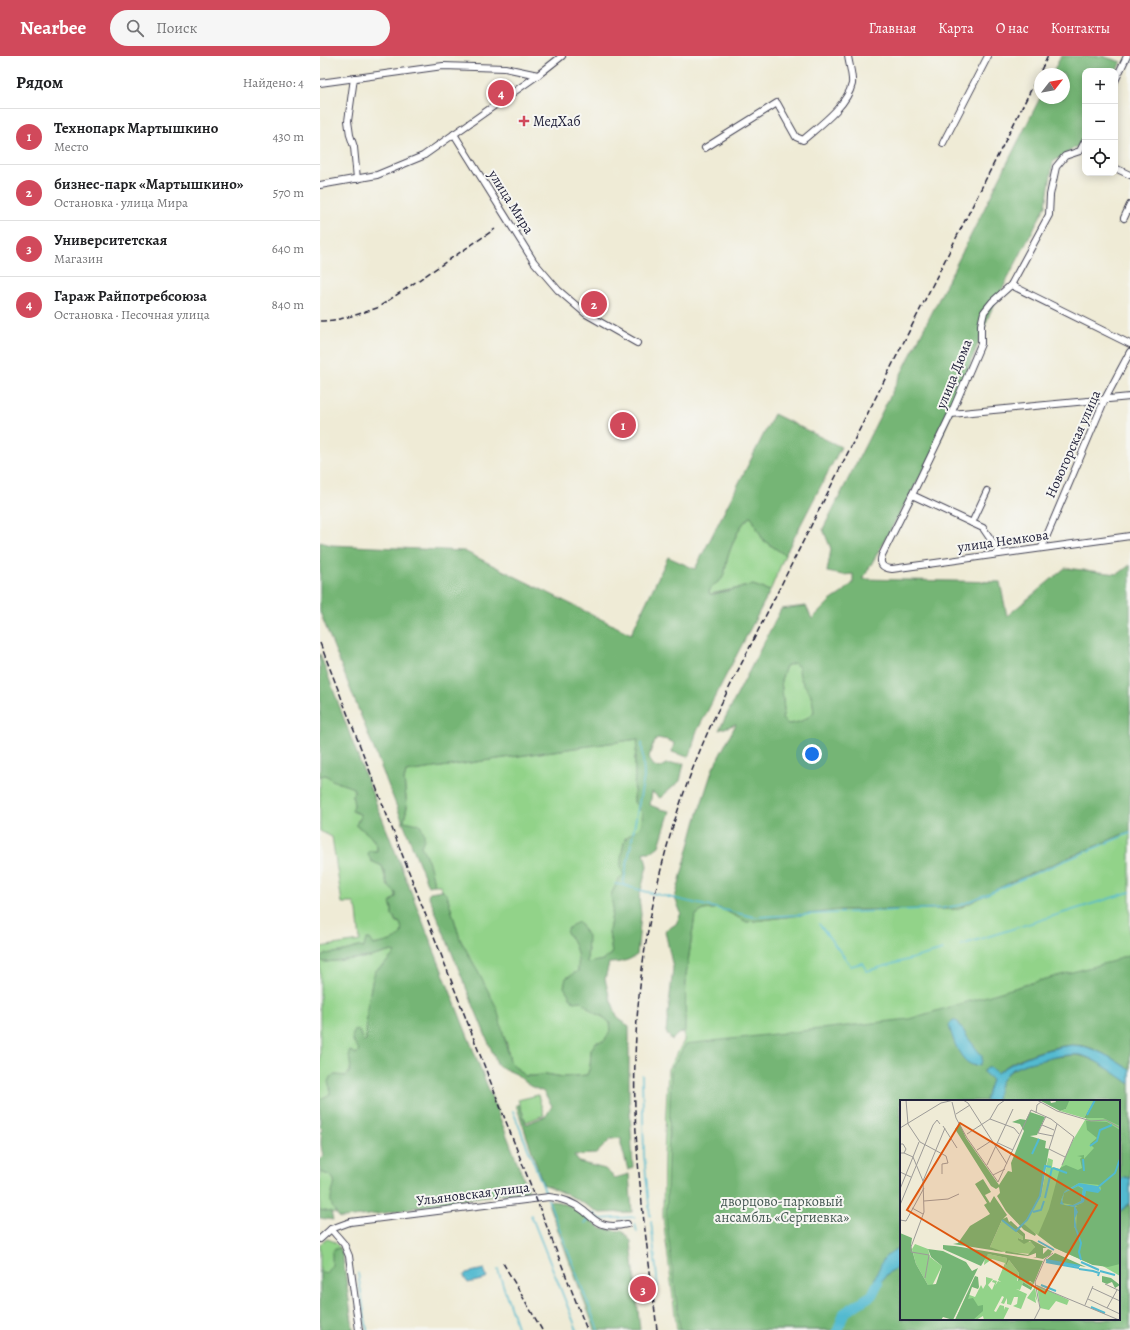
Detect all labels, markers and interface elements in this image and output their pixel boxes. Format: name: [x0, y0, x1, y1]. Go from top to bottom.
search box: [110, 10, 390, 46]
text: Nearbee: [20, 15, 86, 41]
icon: search: [124, 17, 146, 39]
text: Поиск: [156, 18, 197, 38]
text: Главная: [869, 19, 916, 38]
text: Карта: [938, 19, 974, 38]
text: О нас: [996, 19, 1029, 38]
text: Контакты: [1051, 19, 1110, 38]
north arrow: [1034, 68, 1070, 104]
map controls: [1082, 68, 1118, 176]
button: +: [1082, 68, 1118, 104]
text: Рядом: [16, 71, 63, 94]
text: Найдено: 4: [243, 74, 304, 91]
pin: 4: [488, 78, 514, 108]
button: −: [1082, 104, 1118, 140]
place label: МедХаб: [533, 112, 581, 131]
marker: МедХаб: [518, 115, 530, 127]
text: Технопарк Мартышкино: [54, 118, 218, 138]
text: 1: [27, 128, 31, 145]
text: 430 m: [272, 128, 304, 145]
text: Место: [54, 138, 89, 155]
button: locate: [1082, 140, 1118, 176]
street label: улица Мира: [483, 165, 538, 238]
text: бизнес-парк «Мартышкино»: [54, 174, 243, 194]
text: 2: [26, 184, 32, 201]
text: 570 m: [273, 184, 304, 201]
text: Остановка · улица Мира: [54, 194, 188, 211]
text: Университетская: [54, 230, 167, 250]
text: 3: [26, 240, 32, 257]
text: 640 m: [272, 240, 304, 257]
text: Магазин: [54, 250, 103, 267]
text: Гараж Райпотребсоюза: [54, 286, 207, 306]
pin: 2: [581, 289, 607, 319]
text: 4: [26, 296, 32, 313]
text: 840 m: [271, 296, 304, 313]
text: Остановка · Песочная улица: [54, 306, 210, 323]
street label: улица Дюма: [931, 336, 977, 413]
street label: Новогорская улица: [1041, 387, 1106, 501]
pin: 1: [610, 410, 636, 440]
street label: улица Немкова: [955, 525, 1050, 557]
your location: [802, 744, 822, 764]
inset map: [900, 1100, 1120, 1320]
street label: Ульяновская улица: [415, 1178, 531, 1210]
park label: дворцово-парковый ансамбль «Сергиевка»: [715, 1192, 849, 1227]
pin: 3: [630, 1274, 656, 1304]

